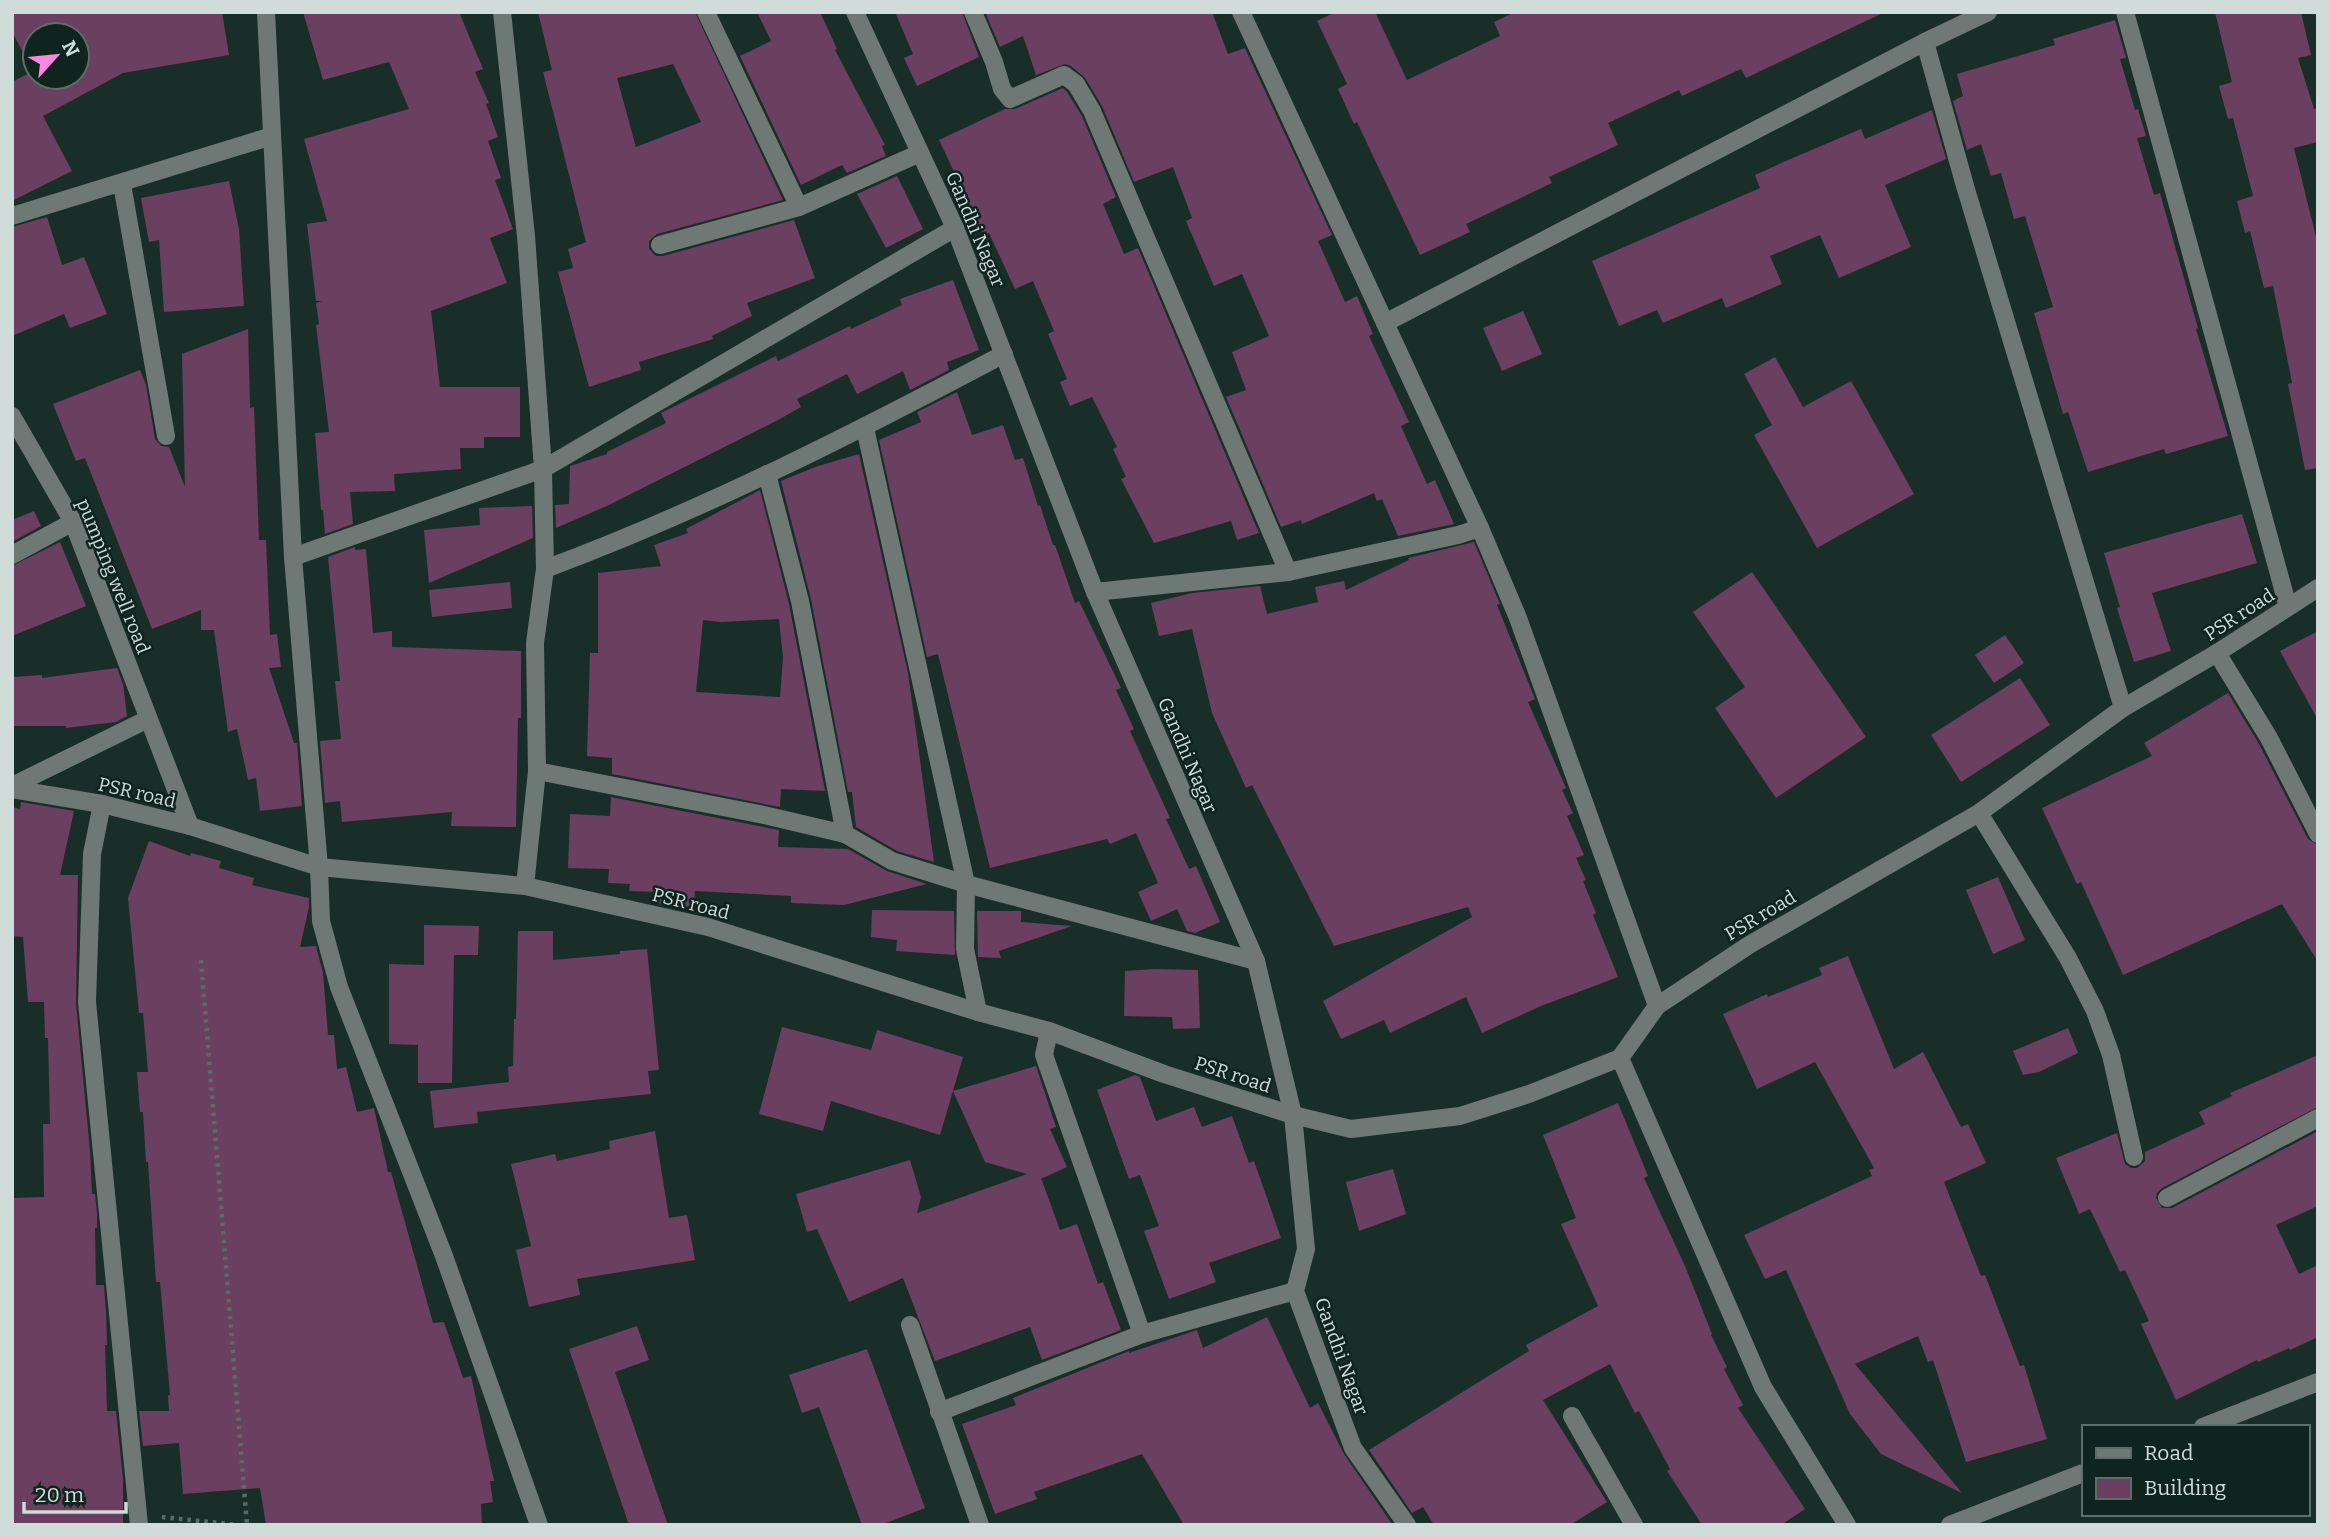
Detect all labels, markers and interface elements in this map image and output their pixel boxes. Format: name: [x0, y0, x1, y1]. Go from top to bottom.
north arrow: [21, 21, 91, 91]
text: N: [57, 37, 84, 61]
street label: Gandhi Nagar: [941, 168, 1010, 291]
street label: pumping well road: [72, 495, 155, 657]
street label: PSR road: [2200, 583, 2279, 646]
street label: Gandhi Nagar: [1153, 694, 1222, 817]
street label: PSR road: [96, 772, 178, 813]
street label: PSR road: [650, 883, 732, 924]
street label: PSR road: [1720, 885, 1800, 946]
street label: PSR road: [1192, 1051, 1274, 1098]
street label: Gandhi Nagar: [1310, 1294, 1374, 1418]
legend: [2082, 1425, 2309, 1516]
text: Road: [2144, 1440, 2193, 1466]
scale bar: [24, 1470, 126, 1514]
text: Building: [2144, 1475, 2227, 1501]
text: 20 m: [35, 1482, 84, 1508]

